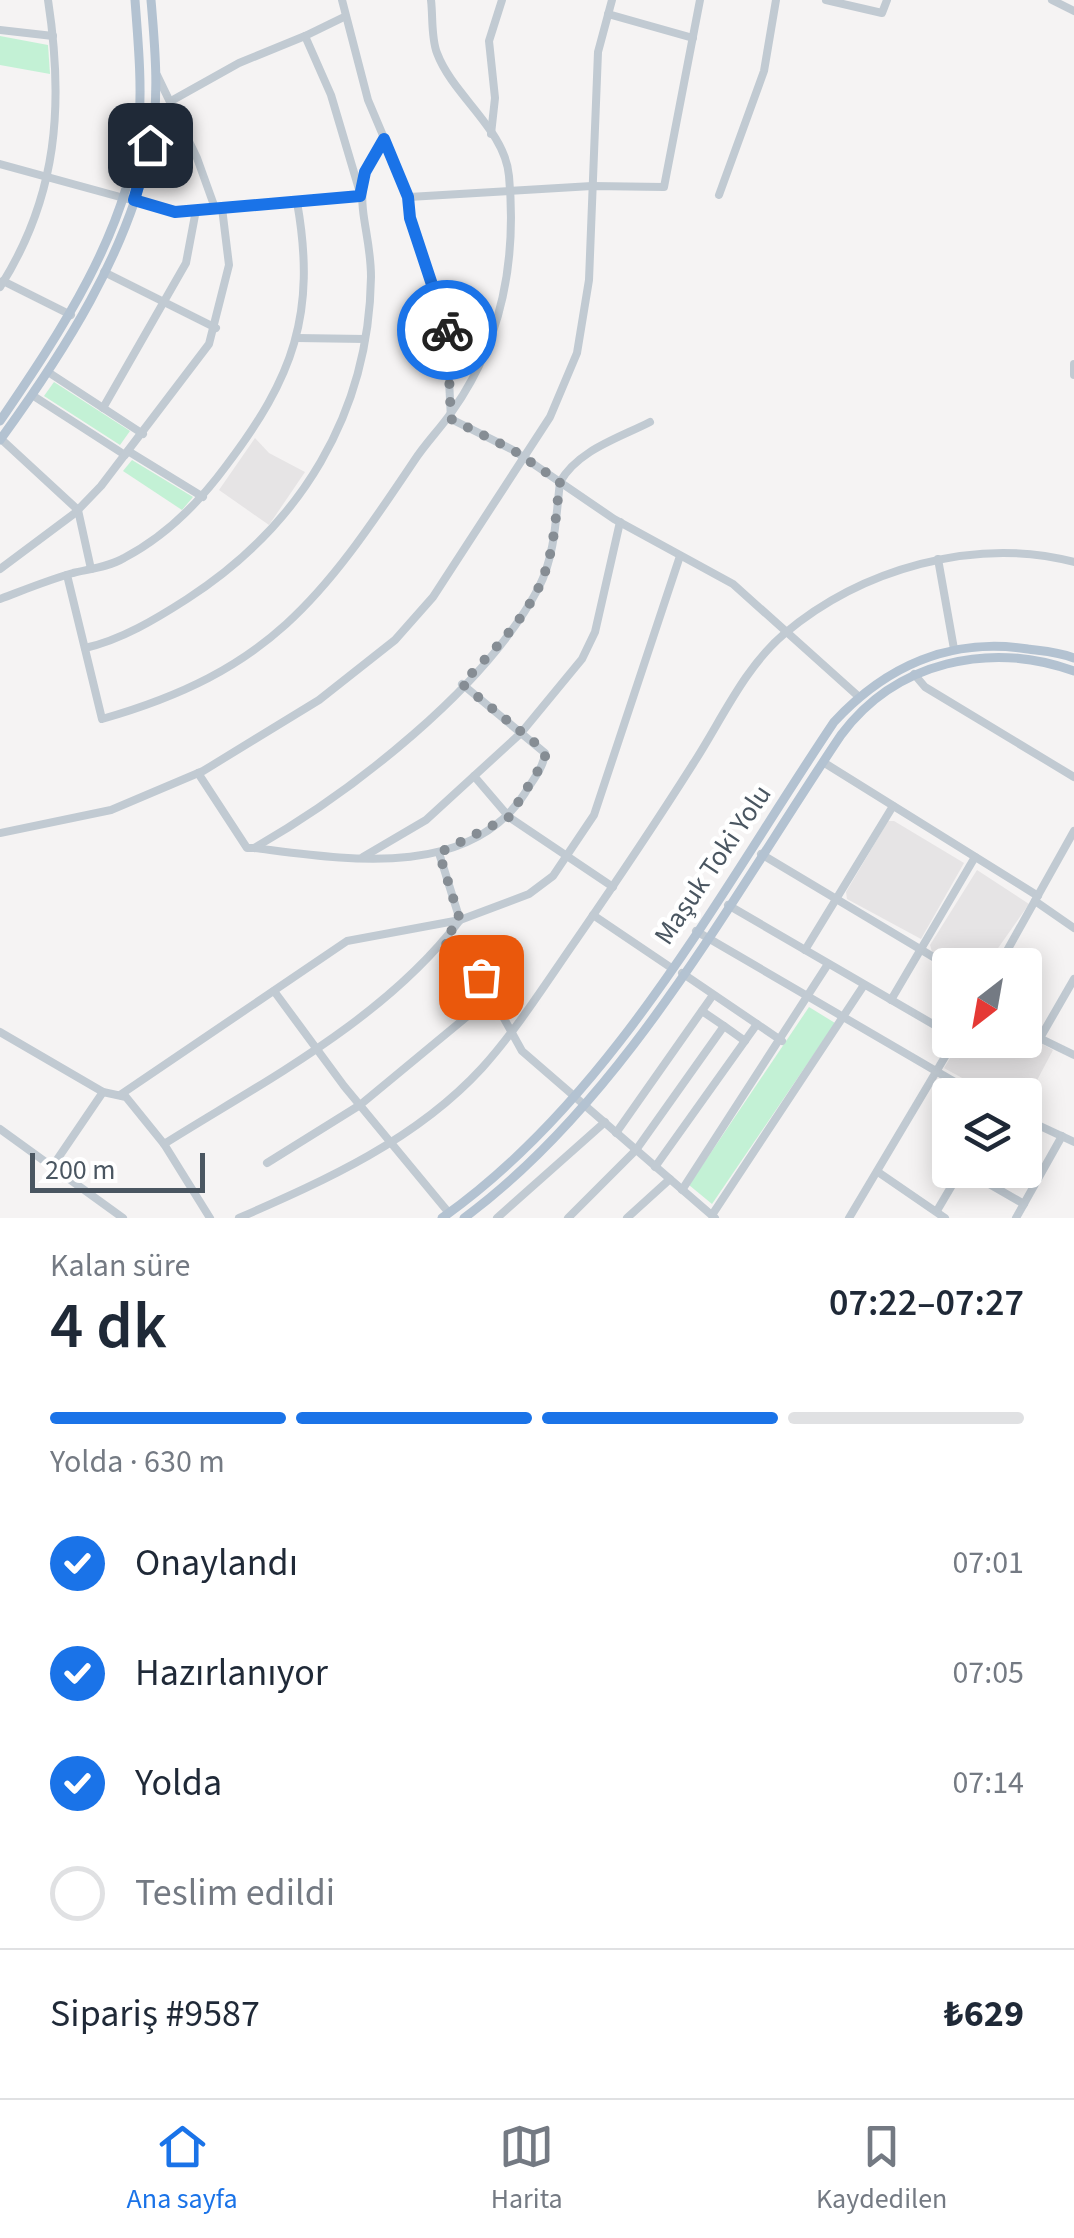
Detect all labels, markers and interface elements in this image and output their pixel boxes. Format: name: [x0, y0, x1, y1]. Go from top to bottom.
pin: [108, 103, 193, 188]
icon: home: [123, 118, 178, 173]
courier: [397, 280, 497, 380]
icon: bike: [420, 303, 475, 358]
street label: Maşuk Toki Yolu: [644, 777, 781, 953]
pin: [439, 935, 524, 1020]
north arrow: [932, 948, 1042, 1058]
map controls: [932, 948, 1042, 1188]
icon: bag: [454, 950, 509, 1005]
button: layers: [932, 1078, 1042, 1188]
scale bar: [30, 1148, 205, 1192]
text: 200 m: [45, 1150, 116, 1190]
text: Kalan süre: [50, 1243, 190, 1289]
text: 07:22–07:27: [829, 1276, 1024, 1330]
text: 4 dk: [50, 1280, 167, 1373]
text: Yolda · 630 m: [50, 1439, 225, 1485]
icon: check: [50, 1536, 105, 1591]
text: Onaylandı: [135, 1536, 298, 1590]
text: 07:01: [952, 1540, 1024, 1586]
icon: check: [50, 1646, 105, 1701]
text: Hazırlanıyor: [135, 1646, 328, 1700]
text: 07:05: [952, 1650, 1024, 1696]
icon: check: [50, 1756, 105, 1811]
text: Yolda: [135, 1756, 222, 1810]
text: 07:14: [952, 1760, 1024, 1806]
text: Teslim edildi: [135, 1866, 335, 1920]
text: Sipariş #9587: [50, 1987, 260, 2041]
text: ₺629: [944, 1987, 1024, 2041]
tab: Ana sayfa: [127, 2119, 238, 2219]
tab: Harita: [491, 2119, 563, 2219]
tab: Kaydedilen: [816, 2119, 947, 2219]

